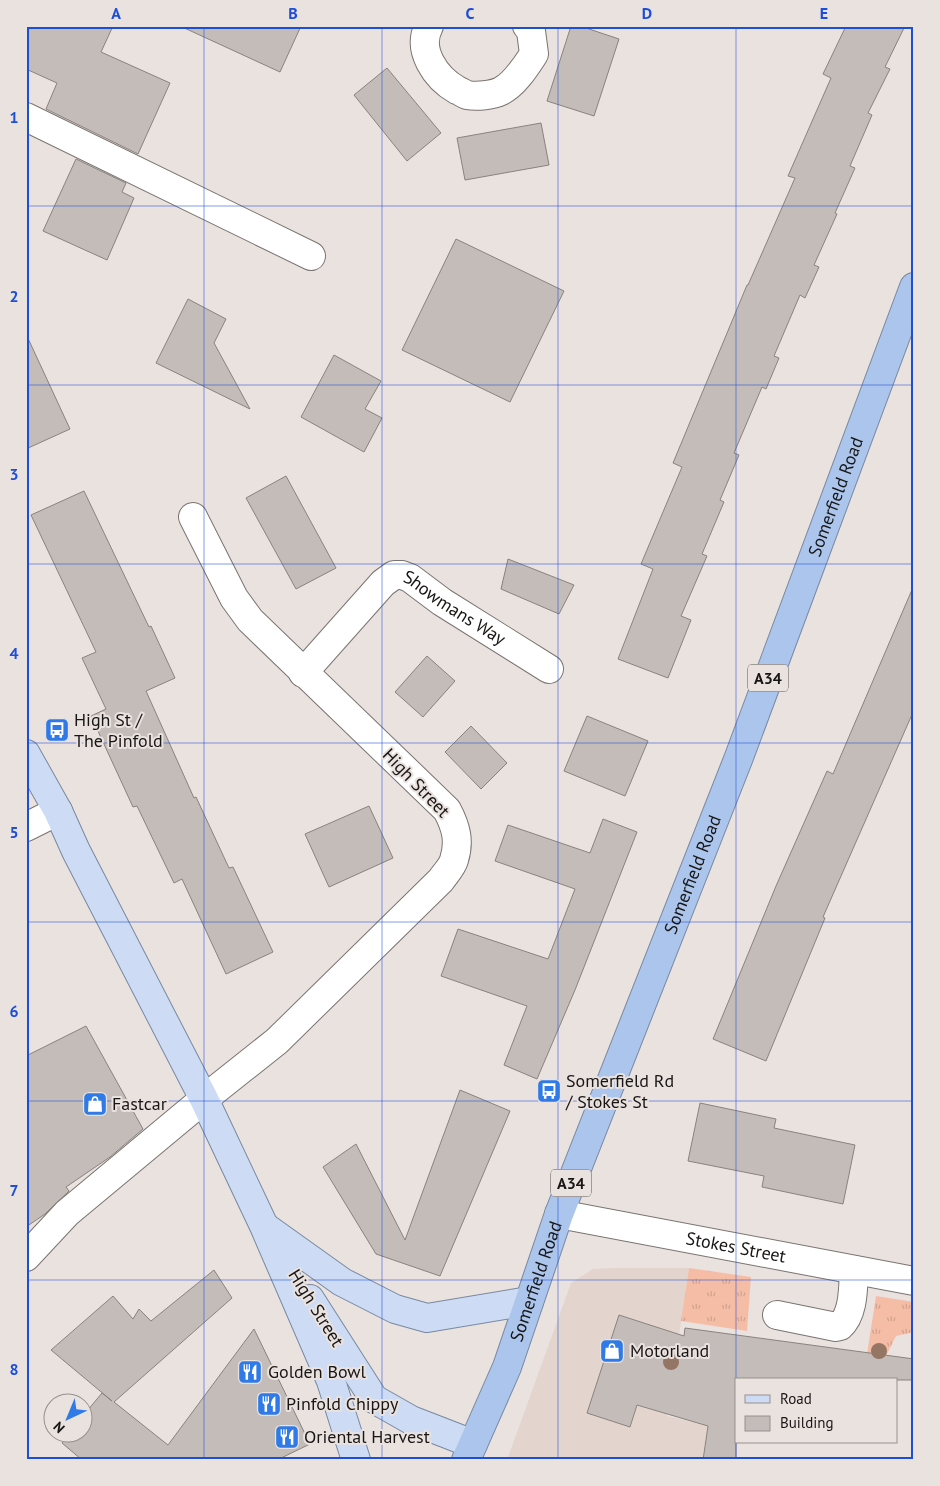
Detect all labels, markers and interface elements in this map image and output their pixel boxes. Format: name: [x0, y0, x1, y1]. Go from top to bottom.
text: A: [111, 3, 121, 23]
text: B: [288, 3, 298, 23]
text: C: [466, 3, 475, 23]
text: D: [642, 3, 652, 23]
text: E: [820, 3, 828, 23]
text: 1: [9, 107, 19, 127]
text: 2: [9, 286, 19, 306]
street label: Somerfield Road: [803, 434, 868, 560]
text: 3: [9, 464, 19, 484]
street label: Showmans Way: [400, 565, 511, 650]
text: 4: [9, 643, 19, 663]
road number: A34: [748, 664, 788, 691]
place label: High St / The Pinfold: [74, 708, 163, 752]
bus stop icon: High St / The Pinfold: [44, 717, 70, 743]
street label: High Street: [378, 743, 455, 822]
street label: Somerfield Road: [658, 812, 726, 937]
text: 5: [9, 822, 19, 842]
text: 6: [9, 1001, 19, 1021]
place label: Somerfield Rd / Stokes St: [565, 1069, 674, 1113]
bus stop icon: Somerfield Rd / Stokes St: [536, 1078, 562, 1104]
shop icon: Fastcar: [82, 1091, 108, 1117]
place label: Fastcar: [112, 1092, 167, 1115]
road number: A34: [551, 1170, 591, 1196]
text: 7: [9, 1180, 19, 1200]
street label: Somerfield Road: [504, 1218, 567, 1345]
street label: Stokes Street: [684, 1226, 788, 1268]
street label: High Street: [284, 1265, 349, 1351]
shop icon: Motorland: [599, 1338, 625, 1364]
place label: Motorland: [630, 1339, 709, 1362]
text: 8: [9, 1359, 19, 1379]
restaurant icon: Golden Bowl: [237, 1359, 263, 1385]
place label: Golden Bowl: [268, 1360, 367, 1383]
legend: [735, 1378, 898, 1444]
text: Road: [780, 1389, 812, 1408]
restaurant icon: Pinfold Chippy: [256, 1391, 282, 1417]
place label: Pinfold Chippy: [286, 1392, 399, 1415]
north arrow: [42, 1394, 92, 1444]
text: Building: [780, 1413, 834, 1432]
text: N: [49, 1418, 69, 1437]
restaurant icon: Oriental Harvest: [274, 1424, 300, 1450]
place label: Oriental Harvest: [304, 1425, 430, 1448]

